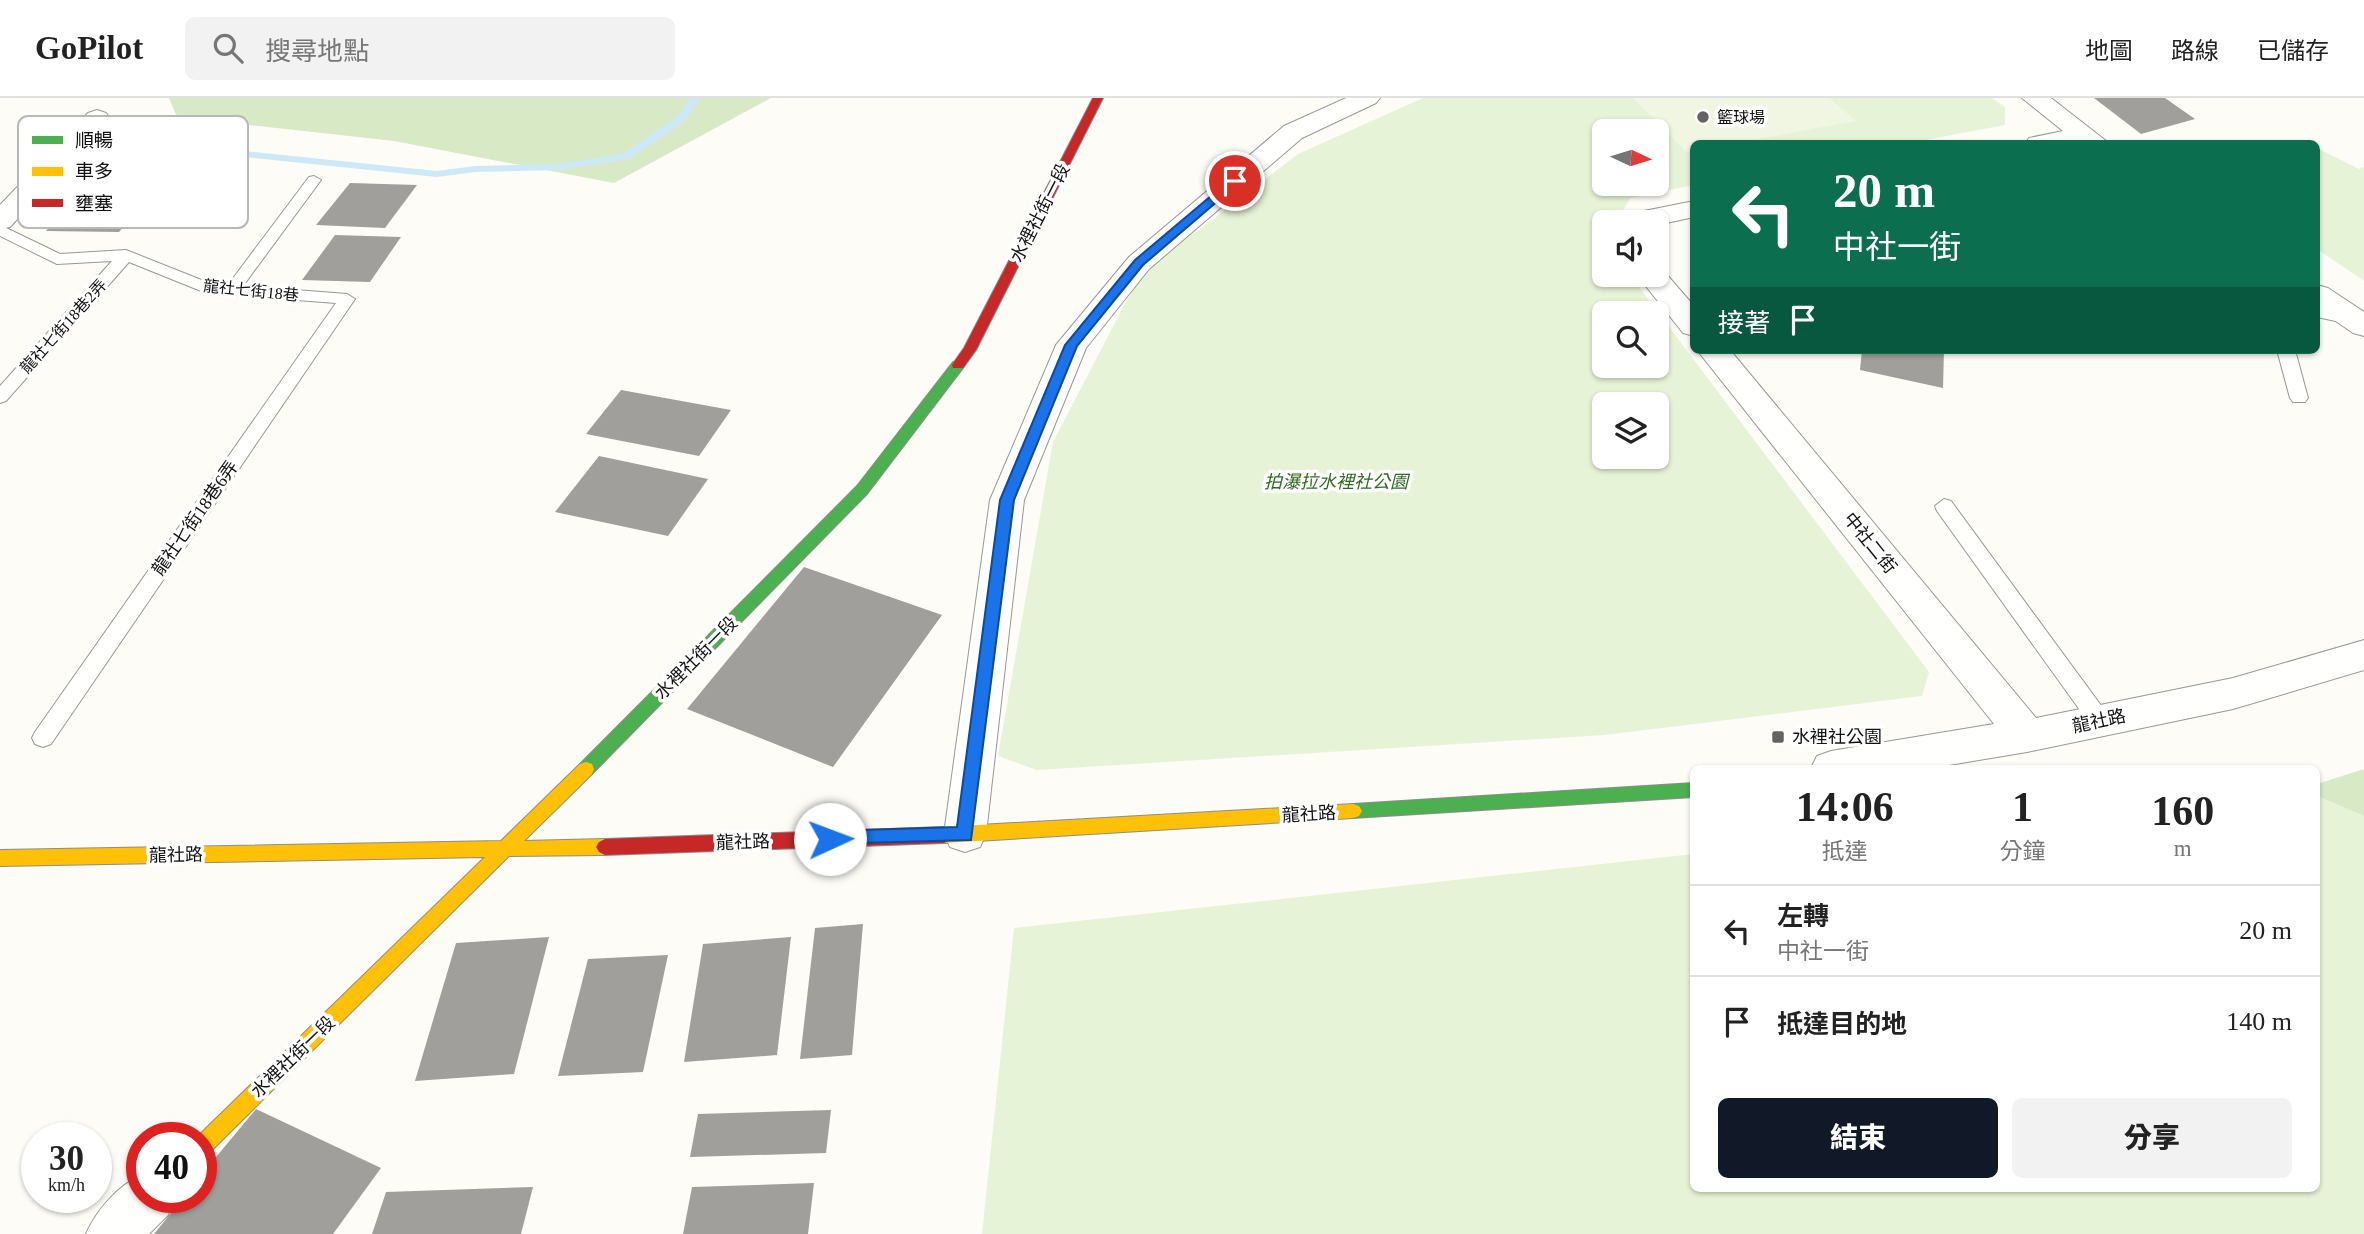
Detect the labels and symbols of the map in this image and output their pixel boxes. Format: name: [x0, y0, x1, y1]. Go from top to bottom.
place label: 籃球場: [1717, 108, 1765, 126]
marker: 籃球場: [1695, 109, 1711, 125]
legend: [18, 116, 248, 228]
north arrow: [1592, 119, 1670, 196]
text: 順暢: [75, 130, 113, 151]
pin: [1205, 151, 1265, 211]
street label: 水裡社街一段: [1007, 160, 1073, 266]
text: 車多: [75, 161, 113, 182]
text: 壅塞: [75, 193, 113, 214]
street label: 龍社七街18巷2弄: [17, 276, 110, 377]
street label: 龍社七街18巷: [202, 277, 300, 304]
street label: 龍社七街18巷6弄: [148, 457, 242, 579]
park label: 拍瀑拉水裡社公園: [1264, 472, 1411, 492]
street label: 中社二街: [1840, 509, 1900, 577]
street label: 水裡社街一段: [651, 613, 741, 703]
street label: 龍社路: [2071, 706, 2127, 736]
place label: 水裡社公園: [1792, 727, 1882, 747]
marker: 水裡社公園: [1770, 729, 1786, 745]
position arrow: [793, 802, 867, 876]
street label: 龍社路: [1282, 803, 1336, 825]
street label: 龍社路: [716, 831, 770, 853]
street label: 龍社路: [149, 845, 203, 865]
street label: 水裡社街一段: [247, 1012, 339, 1102]
speed limit sign: 40: [126, 1122, 217, 1213]

